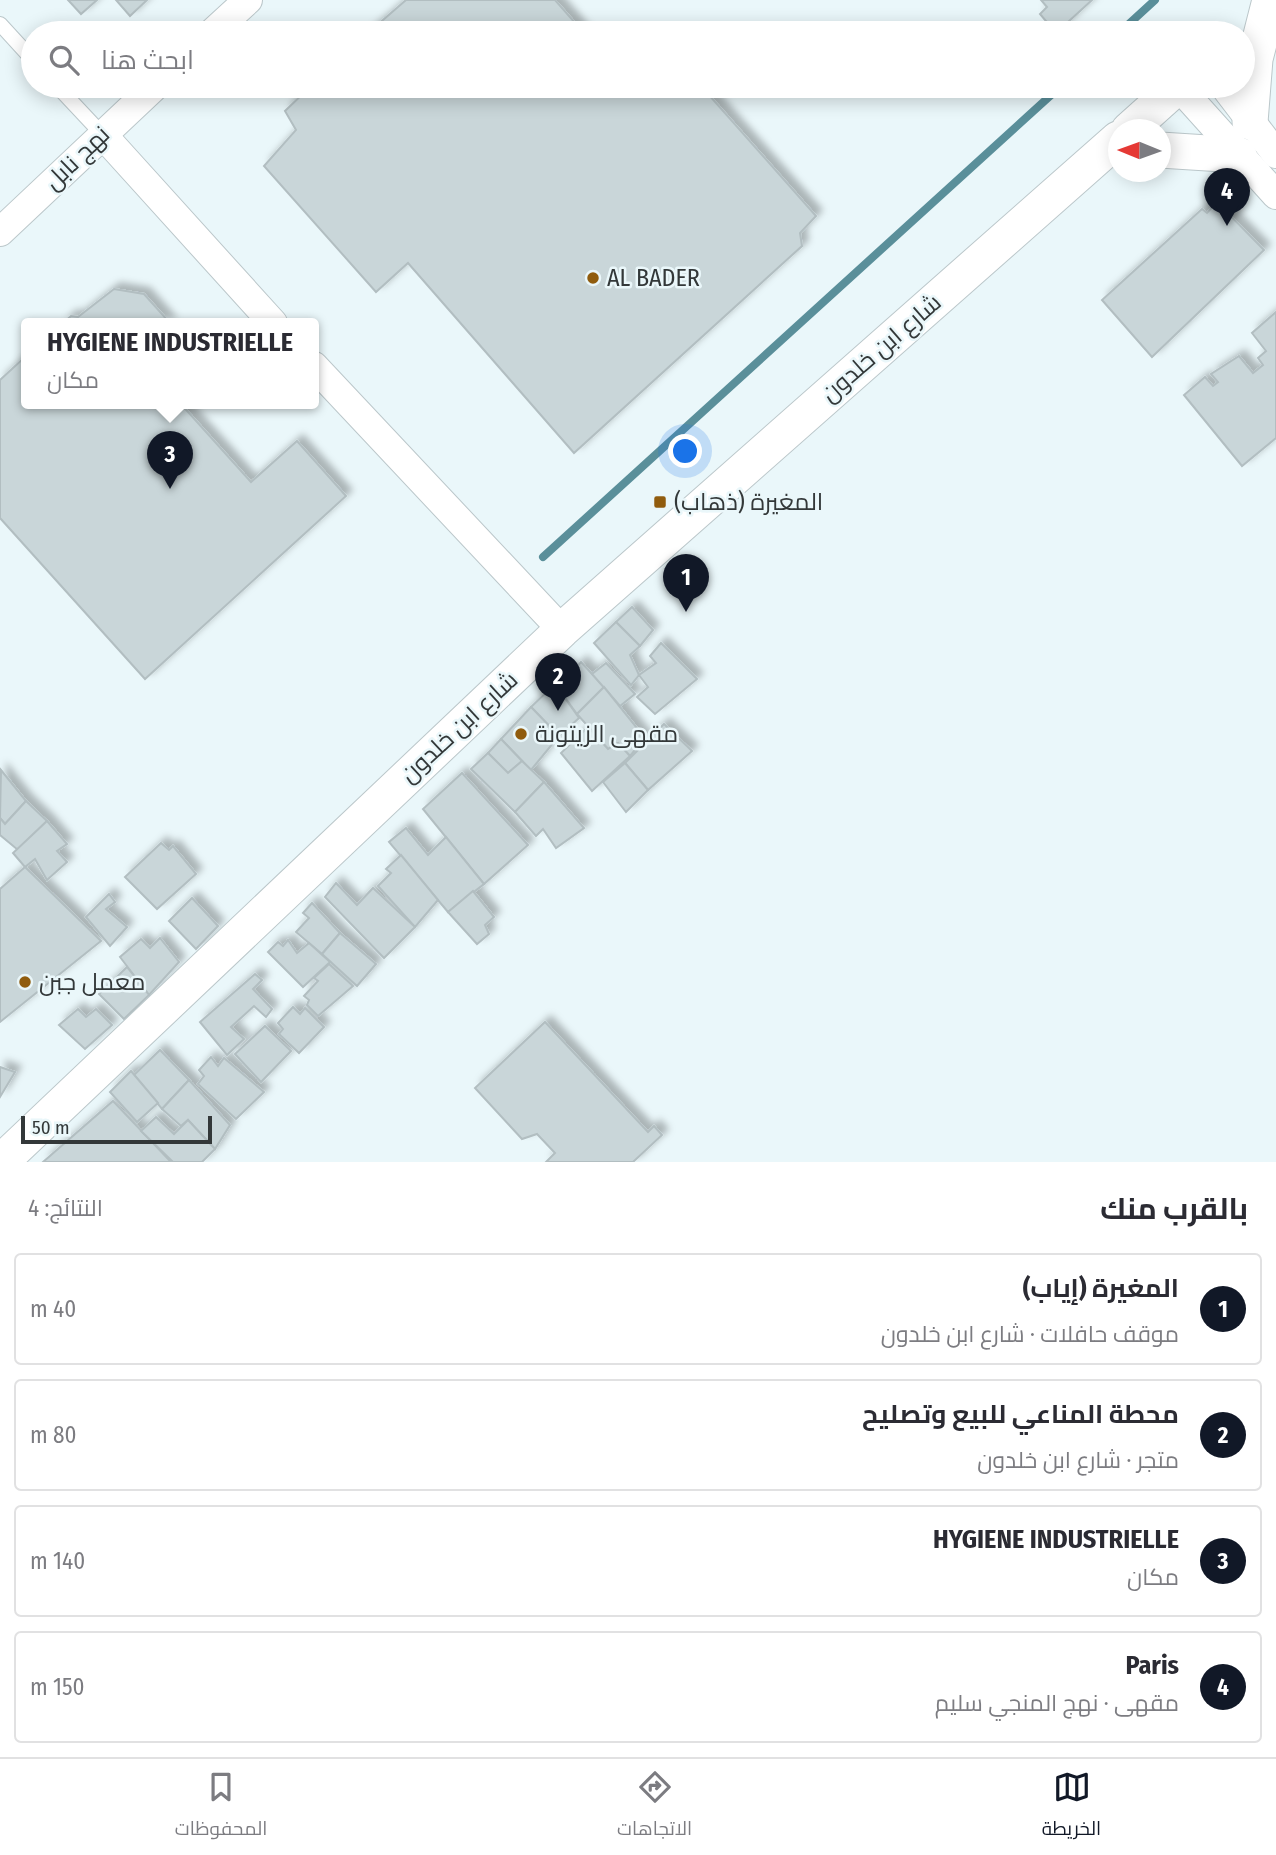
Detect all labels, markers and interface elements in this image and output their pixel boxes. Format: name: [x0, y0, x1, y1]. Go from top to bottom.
search box: [21, 21, 1255, 98]
icon: search: [45, 41, 83, 79]
text: ابحث هنا: [101, 45, 194, 76]
north arrow: [1108, 119, 1171, 182]
street label: نهج نابل: [39, 120, 117, 197]
pin: 4: [1204, 168, 1250, 226]
place label: AL BADER: [607, 264, 700, 292]
marker: AL BADER: [585, 270, 601, 286]
street label: شارع ابن خلدون: [815, 288, 948, 409]
popup: [21, 318, 319, 409]
text: HYGIENE INDUSTRIELLE: [47, 327, 293, 358]
text: مكان: [47, 366, 99, 394]
pin: 3: [147, 431, 193, 489]
your location: [668, 434, 702, 468]
place label: المغيرة (ذهاب): [674, 488, 823, 516]
marker: المغيرة (ذهاب): [652, 494, 668, 510]
pin: 1: [663, 554, 709, 612]
pin: 2: [535, 653, 581, 711]
street label: شارع ابن خلدون: [395, 666, 525, 790]
place label: مقهى الزيتونة: [535, 720, 678, 748]
marker: مقهى الزيتونة: [513, 726, 529, 742]
place label: معمل جبن: [39, 968, 145, 996]
marker: معمل جبن: [17, 974, 33, 990]
scale bar: [21, 1113, 212, 1145]
text: 50 m: [32, 1116, 70, 1139]
text: بالقرب منك: [1100, 1191, 1248, 1227]
text: النتائج: 4: [28, 1194, 103, 1222]
text: المغيرة (إياب): [1023, 1273, 1179, 1304]
text: 40 m: [30, 1295, 76, 1323]
text: 1: [1218, 1295, 1228, 1323]
text: موقف حافلات · شارع ابن خلدون: [881, 1320, 1179, 1348]
text: محطة المناعي للبيع وتصليح: [862, 1399, 1179, 1430]
text: 80 m: [30, 1421, 77, 1449]
text: 2: [1218, 1421, 1228, 1449]
text: متجر · شارع ابن خلدون: [977, 1446, 1179, 1474]
text: HYGIENE INDUSTRIELLE: [933, 1524, 1179, 1555]
text: 140 m: [30, 1547, 85, 1575]
text: 3: [1218, 1547, 1228, 1575]
text: مكان: [1127, 1563, 1179, 1591]
text: Paris: [1126, 1650, 1179, 1681]
text: 150 m: [30, 1673, 85, 1701]
text: 4: [1217, 1673, 1229, 1701]
text: مقهى · نهج المنجي سليم: [935, 1689, 1179, 1717]
tab: المحفوظات: [175, 1768, 267, 1846]
tab: الاتجاهات: [617, 1768, 692, 1846]
tab: الخريطة: [1042, 1768, 1101, 1846]

